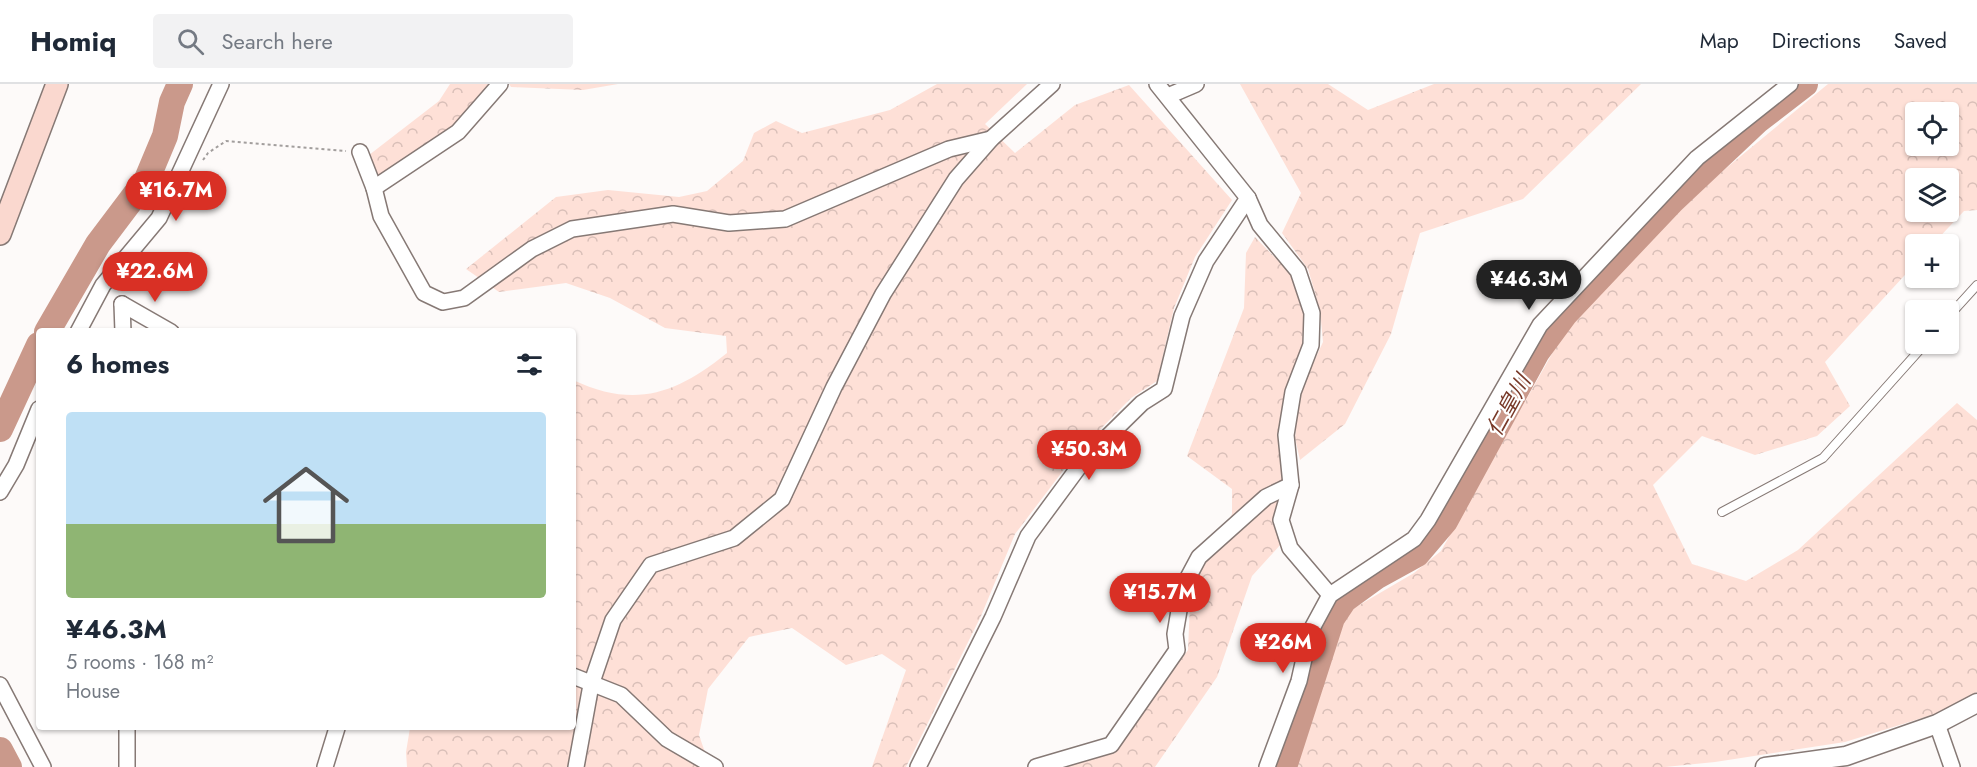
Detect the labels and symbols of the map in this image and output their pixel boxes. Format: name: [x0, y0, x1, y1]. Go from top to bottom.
pin: ¥16.7M: [127, 171, 225, 222]
pin: ¥22.6M: [106, 252, 204, 303]
pin: ¥46.3M: [1480, 260, 1578, 311]
water label: 仁皇川: [1478, 367, 1539, 442]
pin: ¥50.3M: [1040, 430, 1138, 481]
pin: ¥15.7M: [1111, 573, 1209, 624]
pin: ¥26M: [1247, 623, 1319, 674]

